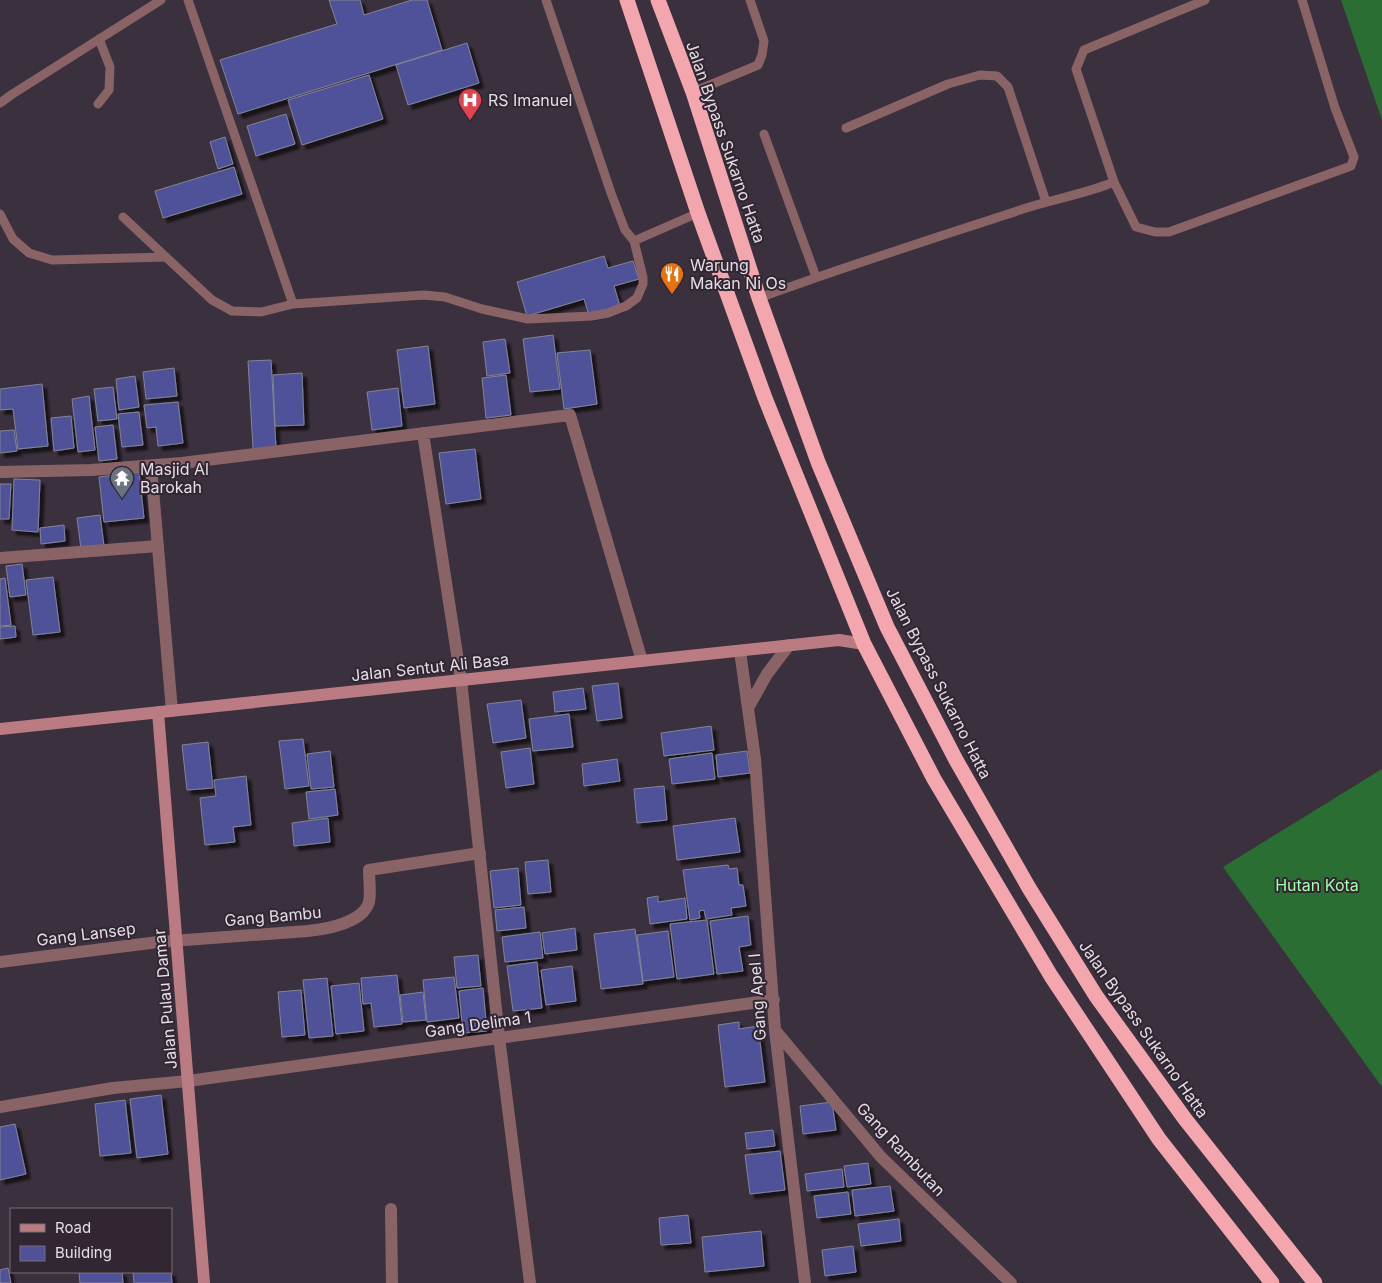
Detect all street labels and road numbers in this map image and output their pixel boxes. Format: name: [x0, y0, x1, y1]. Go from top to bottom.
street label: Jalan Bypass Sukarno Hatta: [682, 38, 770, 246]
street label: Jalan Bypass Sukarno Hatta: [882, 584, 996, 782]
street label: Jalan Sentut Ali Basa: [350, 649, 510, 685]
street label: Gang Bambu: [224, 902, 322, 930]
street label: Gang Lansep: [35, 918, 137, 950]
street label: Jalan Pulau Damar: [149, 928, 181, 1070]
street label: Jalan Bypass Sukarno Hatta: [1075, 936, 1213, 1122]
street label: Gang Apel I: [744, 953, 770, 1041]
street label: Gang Delima 1: [423, 1007, 533, 1041]
street label: Gang Rambutan: [852, 1098, 950, 1200]

